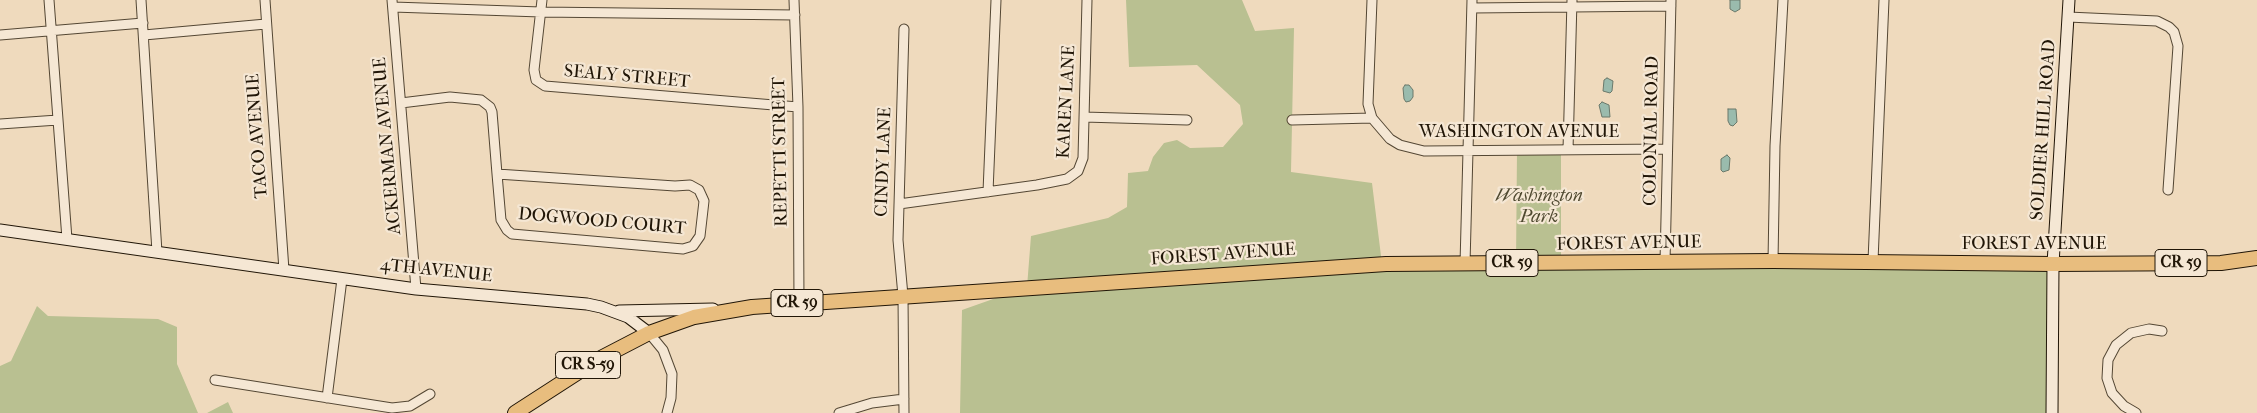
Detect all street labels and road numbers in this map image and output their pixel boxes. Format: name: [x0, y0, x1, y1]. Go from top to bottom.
street label: SOLDIER HILL ROAD: [2027, 39, 2061, 221]
street label: KAREN LANE: [1053, 45, 1081, 159]
street label: ACKERMAN AVENUE: [369, 56, 407, 236]
street label: COLONIAL ROAD: [1640, 56, 1664, 206]
street label: SEALY STREET: [563, 61, 691, 93]
street label: TACO AVENUE: [243, 73, 273, 199]
street label: REPETTI STREET: [769, 77, 793, 227]
street label: CINDY LANE: [871, 107, 897, 217]
street label: WASHINGTON AVENUE: [1419, 122, 1619, 144]
street label: DOGWOOD COURT: [517, 204, 687, 240]
street label: FOREST AVENUE: [1556, 232, 1702, 256]
street label: FOREST AVENUE: [1962, 234, 2106, 256]
street label: FOREST AVENUE: [1150, 239, 1296, 271]
road number: CR 59: [1486, 250, 1538, 276]
road number: CR 59: [2155, 250, 2207, 276]
street label: 4TH AVENUE: [379, 254, 493, 288]
road number: CR 59: [771, 290, 823, 316]
road number: CR S-59: [556, 352, 620, 378]

